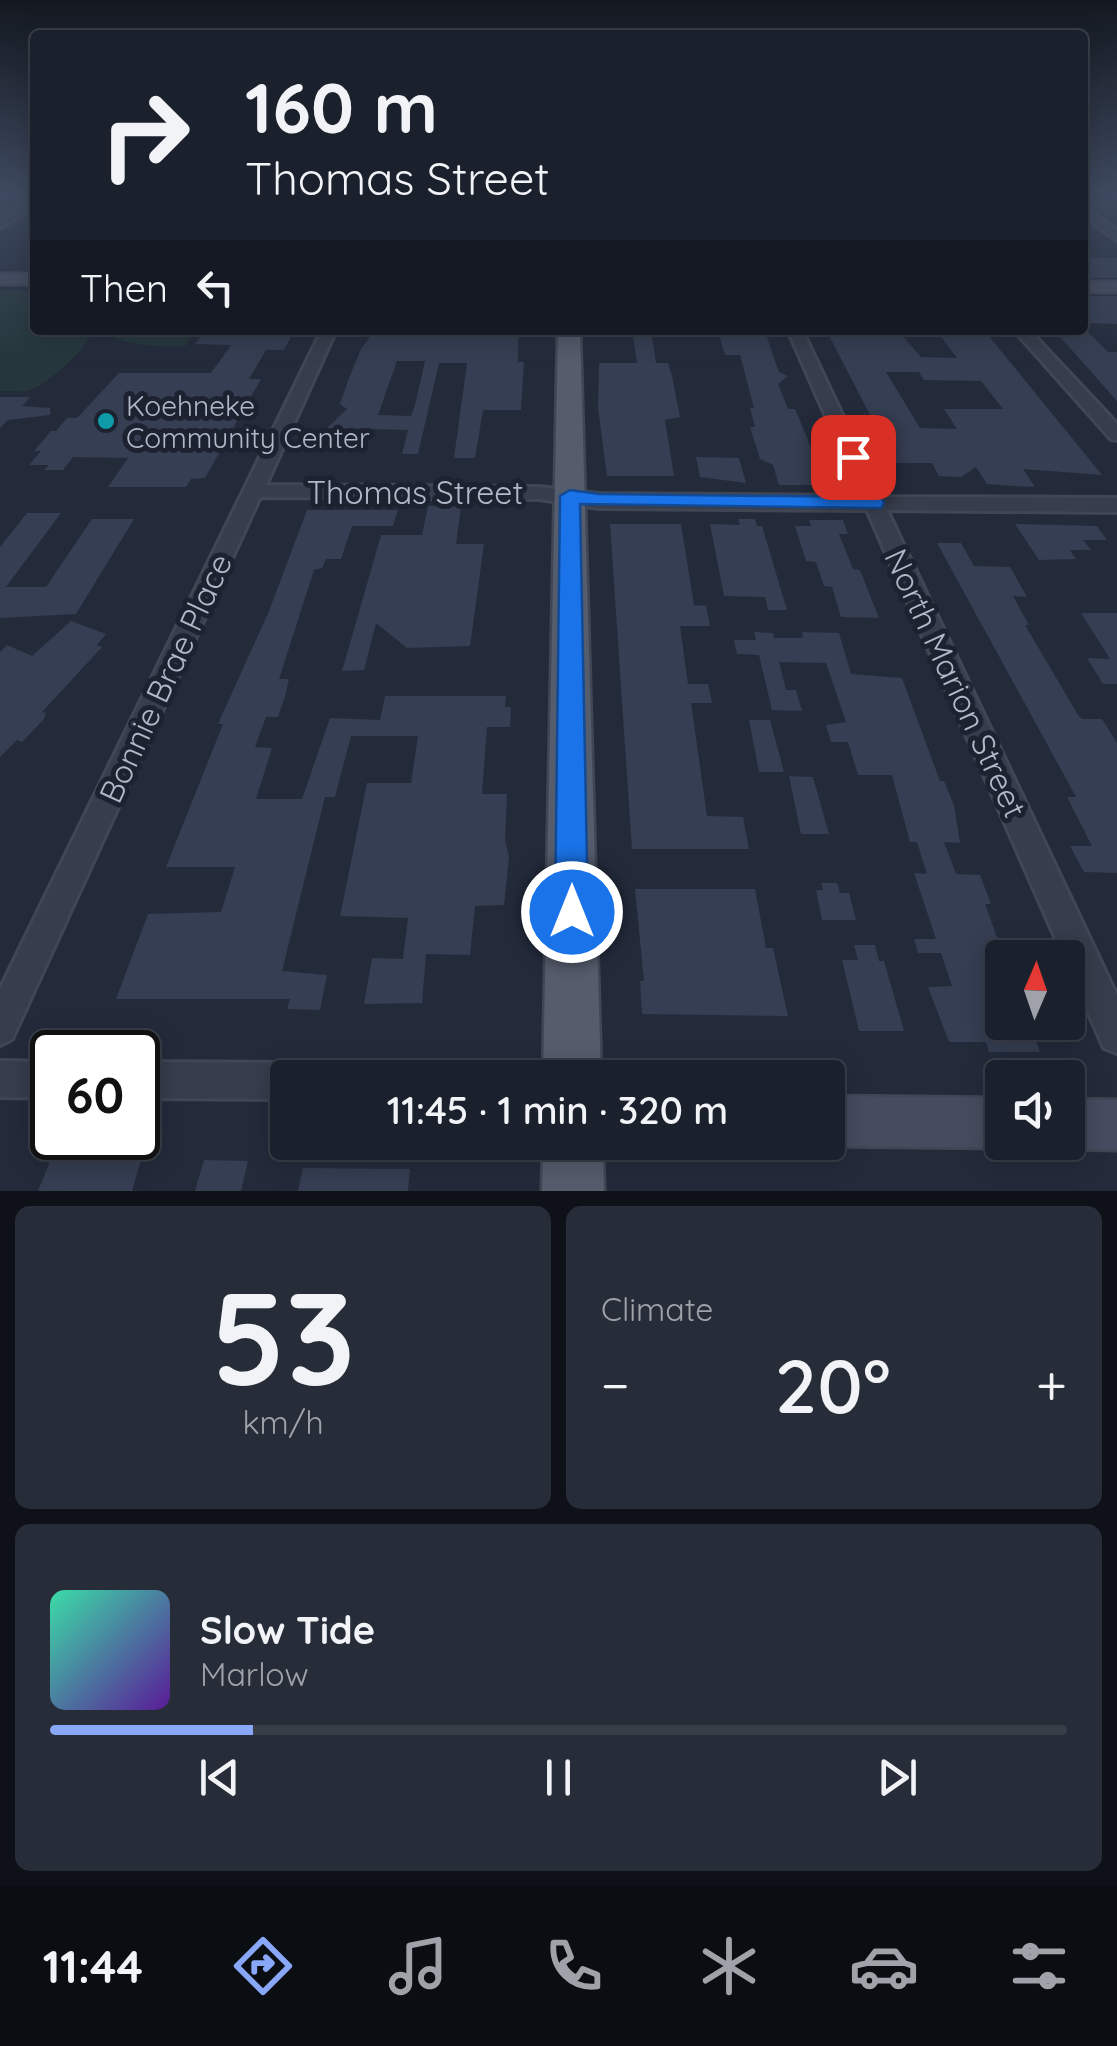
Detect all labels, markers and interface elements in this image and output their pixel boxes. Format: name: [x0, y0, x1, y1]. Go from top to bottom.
text: 160 m: [245, 63, 438, 151]
icon: right: [80, 70, 210, 200]
text: Thomas Street: [245, 150, 550, 206]
icon: left: [188, 260, 243, 315]
text: Then: [80, 264, 168, 312]
place label: Koehneke Community Center: [126, 388, 370, 455]
marker: Koehneke Community Center: [95, 410, 117, 432]
pin: [811, 415, 896, 500]
icon: arrive: [826, 430, 881, 485]
street label: Thomas Street: [307, 472, 523, 512]
street label: North Marion Street: [876, 542, 1036, 824]
street label: Bonnie Brae Place: [90, 547, 240, 809]
position arrow: [520, 860, 624, 964]
north arrow: [985, 940, 1085, 1040]
map controls: [985, 940, 1085, 1160]
speed limit sign: 60: [30, 1030, 160, 1160]
button: sound: [985, 1060, 1085, 1160]
text: 11:45 · 1 min · 320 m: [387, 1086, 728, 1134]
text: 53: [211, 1255, 355, 1418]
text: Climate: [601, 1289, 713, 1329]
text: 20°: [775, 1338, 891, 1432]
text: −: [601, 1350, 630, 1419]
text: +: [1036, 1350, 1067, 1419]
text: km/h: [242, 1402, 324, 1442]
text: Slow Tide: [200, 1606, 375, 1654]
text: Marlow: [200, 1654, 309, 1694]
icon: previous: [192, 1750, 247, 1805]
icon: pause: [531, 1750, 586, 1805]
icon: next: [870, 1750, 925, 1805]
icon: directions: [228, 1931, 298, 2001]
icon: music: [383, 1931, 453, 2001]
icon: phone: [539, 1931, 609, 2001]
icon: climate: [694, 1931, 764, 2001]
icon: car: [849, 1931, 919, 2001]
icon: filters: [1004, 1931, 1074, 2001]
text: 11:44: [43, 1938, 143, 1994]

